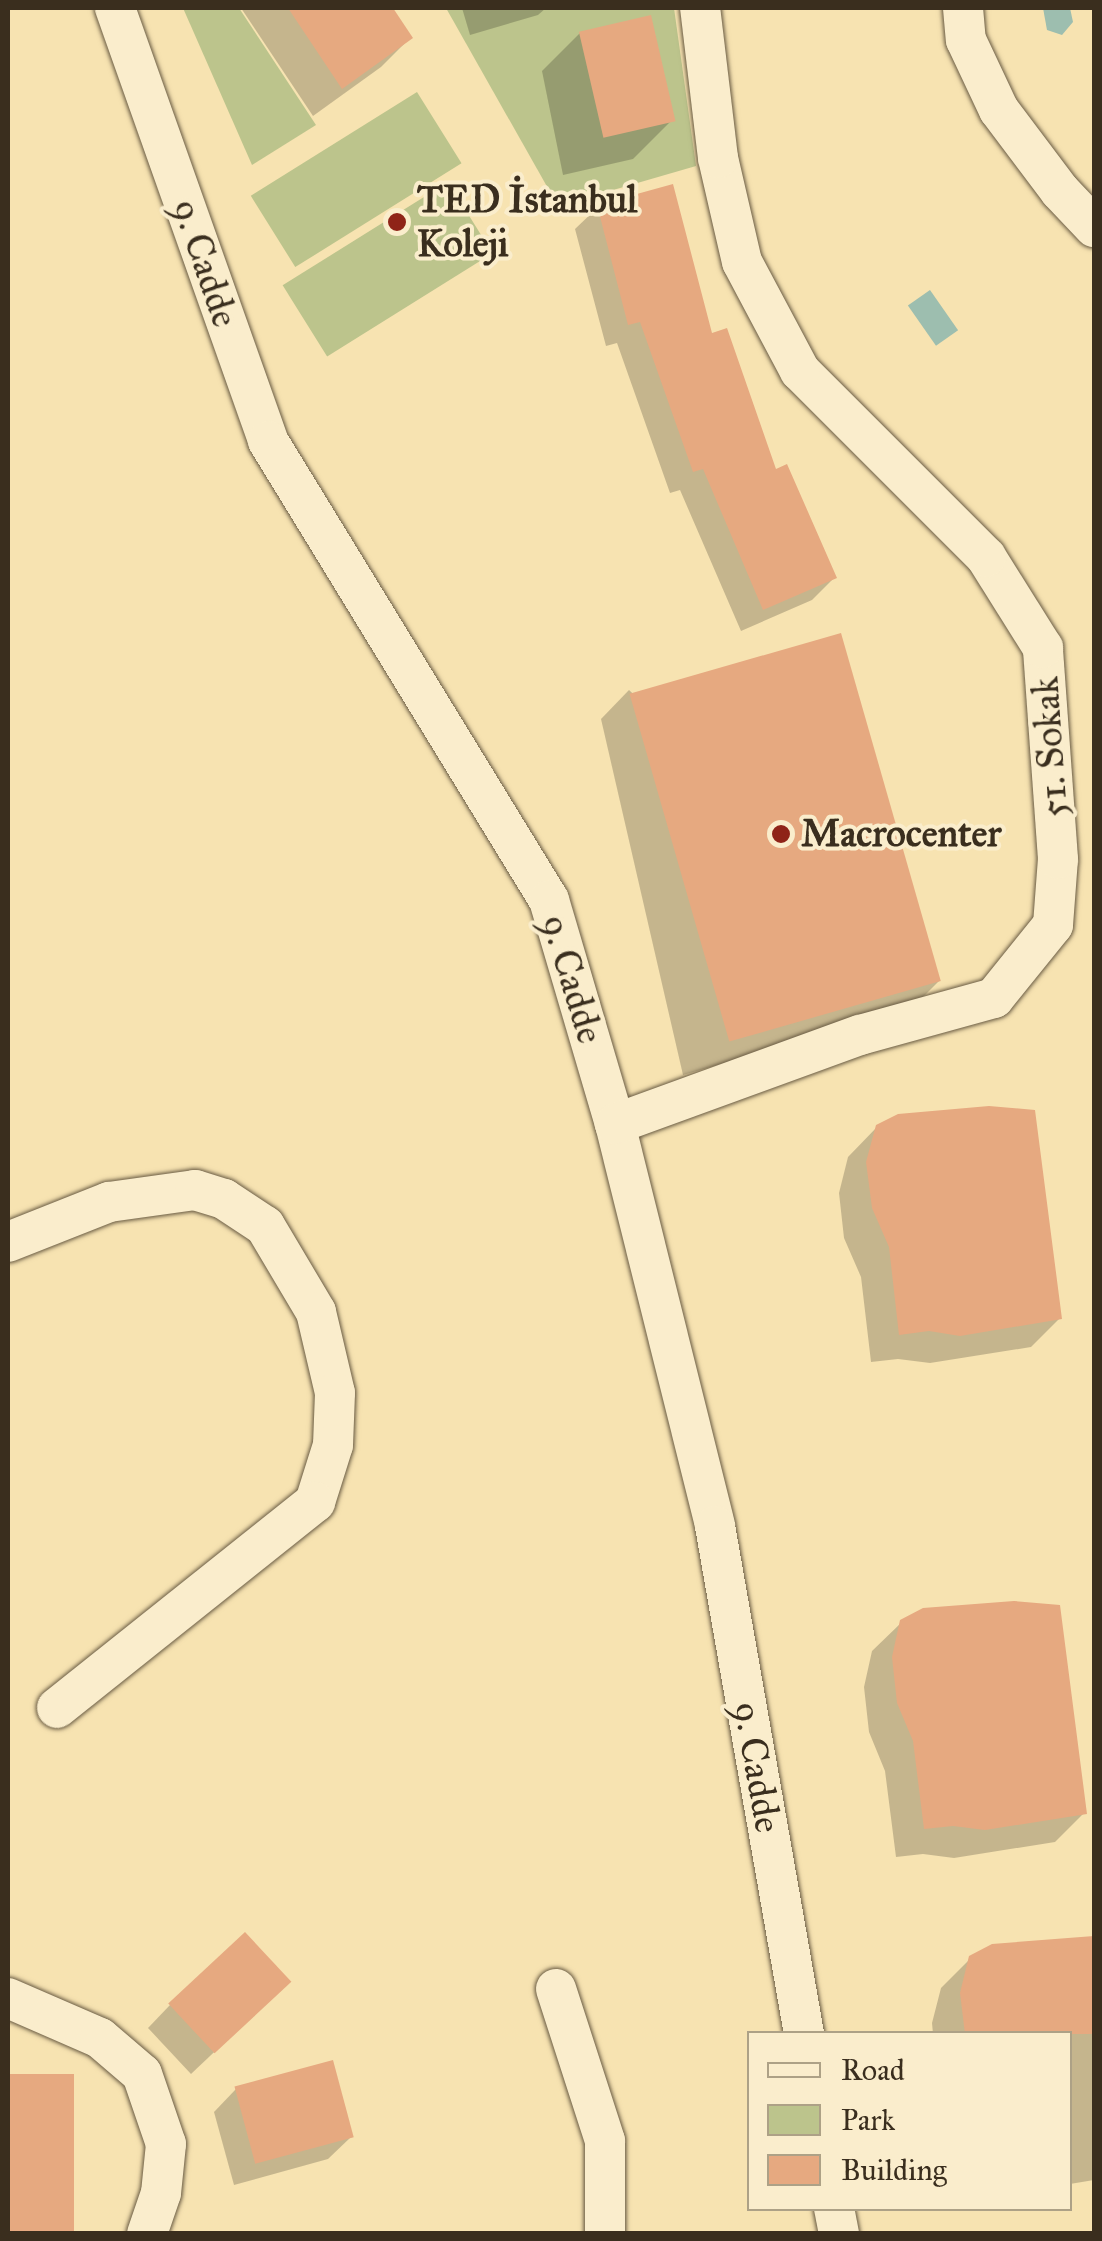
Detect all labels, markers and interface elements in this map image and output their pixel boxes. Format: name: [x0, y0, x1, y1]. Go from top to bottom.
place label: TED İstanbul Koleji: [417, 177, 637, 266]
street label: 9. Cadde: [162, 193, 248, 333]
marker: TED İstanbul Koleji: [386, 211, 408, 233]
street label: 51. Sokak: [1022, 675, 1078, 819]
place label: Macrocenter: [801, 811, 1002, 857]
marker: Macrocenter: [770, 823, 792, 845]
street label: 9. Cadde: [531, 909, 613, 1049]
street label: 9. Cadde: [723, 1698, 791, 1836]
legend: [747, 2031, 1072, 2211]
text: Road: [841, 2052, 905, 2088]
text: Park: [841, 2102, 895, 2138]
text: Building: [841, 2152, 947, 2188]

